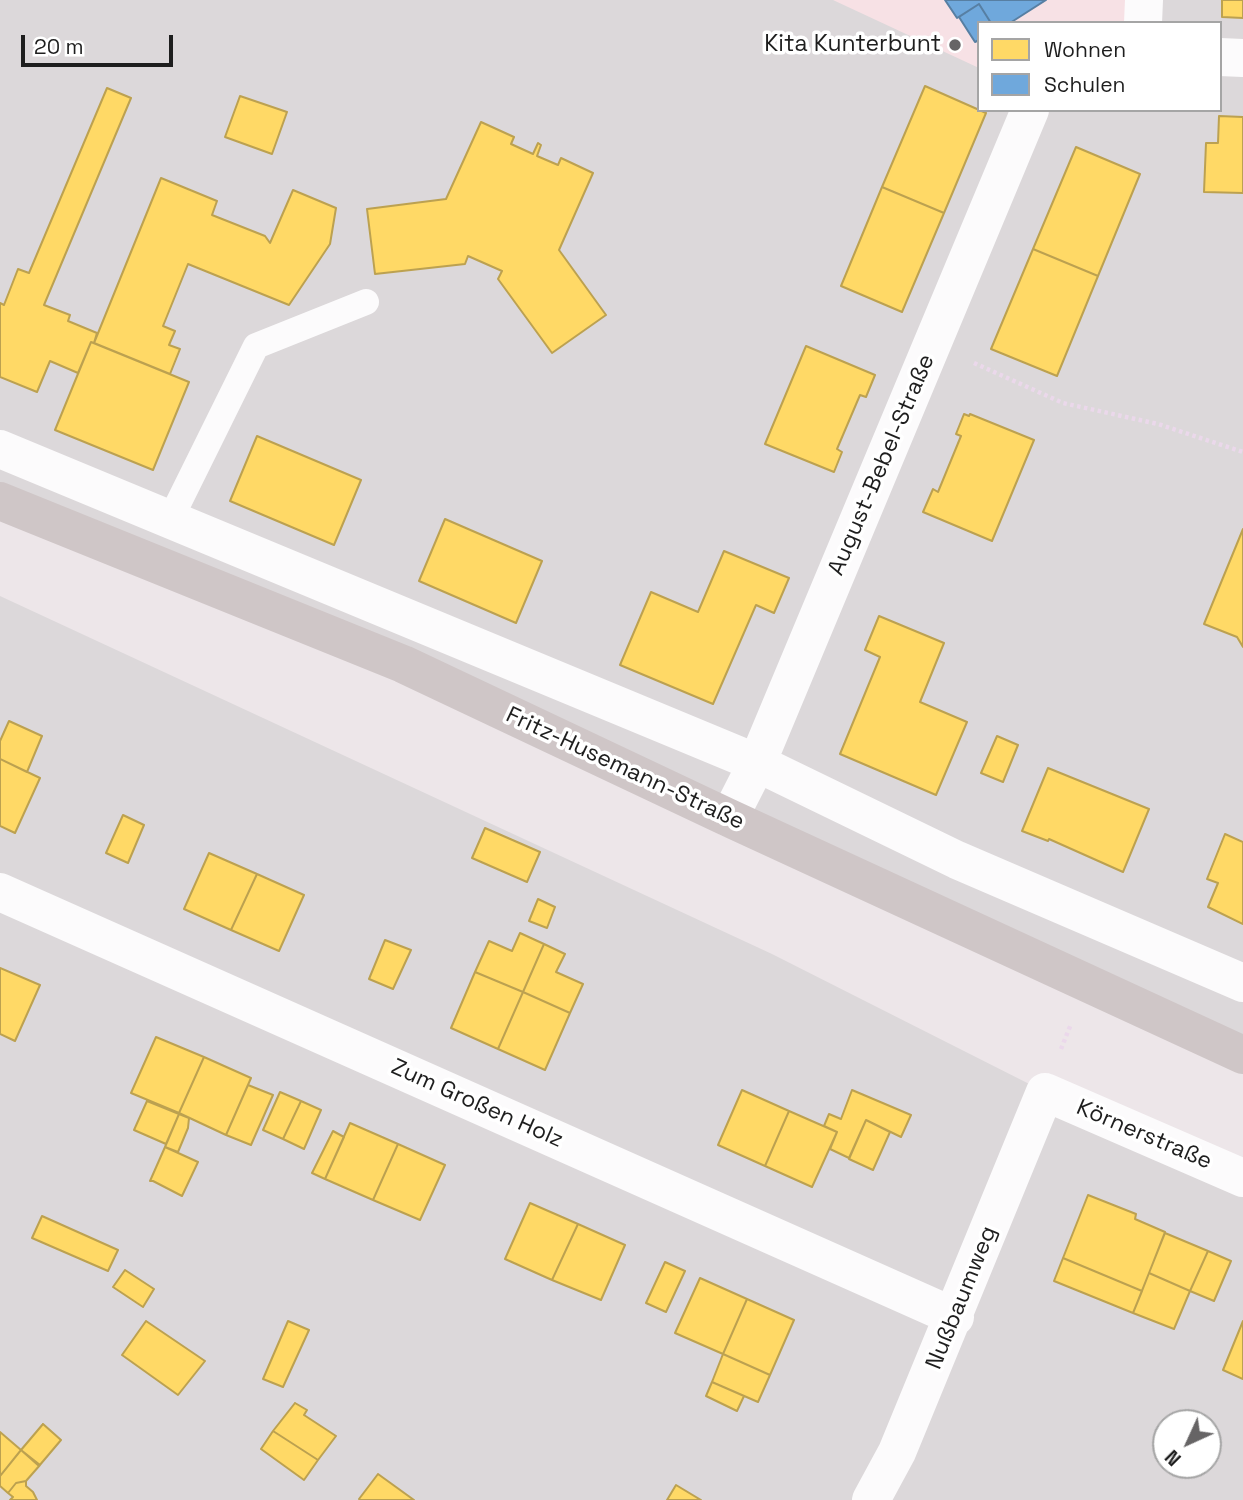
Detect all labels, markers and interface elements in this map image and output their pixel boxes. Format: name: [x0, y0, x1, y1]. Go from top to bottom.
scale bar: [24, 21, 177, 65]
legend: [977, 21, 1222, 112]
place label: Kita Kunterbunt: [764, 31, 941, 59]
text: 20 m: [34, 33, 84, 60]
text: Wohnen: [1044, 36, 1126, 63]
marker: Kita Kunterbunt: [947, 37, 963, 53]
text: Schulen: [1044, 71, 1125, 98]
street label: August-Bebel-Straße: [823, 350, 941, 580]
street label: Fritz-Husemann-Straße: [501, 702, 749, 836]
street label: Zum Großen Holz: [387, 1054, 567, 1154]
street label: Körnerstraße: [1072, 1094, 1216, 1176]
street label: Nußbaumweg: [921, 1222, 1003, 1374]
north arrow: [1152, 1409, 1222, 1479]
text: N: [1160, 1444, 1187, 1471]

